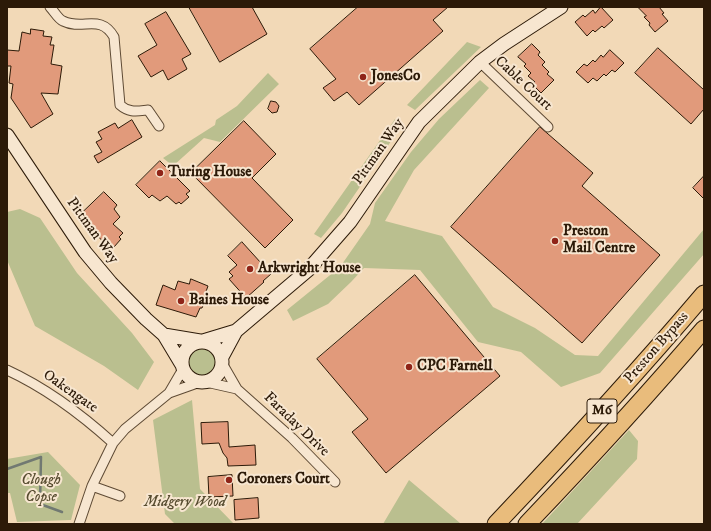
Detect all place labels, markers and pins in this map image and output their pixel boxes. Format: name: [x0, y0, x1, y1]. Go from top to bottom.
place label: JonesCo: [371, 68, 420, 86]
marker: JonesCo: [358, 72, 368, 82]
place label: Turing House: [168, 164, 251, 182]
marker: Turing House: [155, 168, 165, 178]
place label: Preston Mail Centre: [563, 223, 635, 258]
marker: Preston Mail Centre: [550, 236, 560, 246]
place label: Arkwright House: [258, 260, 361, 278]
marker: Arkwright House: [245, 264, 255, 274]
place label: Baines House: [189, 292, 269, 310]
marker: Baines House: [176, 296, 186, 306]
place label: CPC Farnell: [417, 358, 493, 376]
marker: CPC Farnell: [404, 362, 414, 372]
place label: Coroners Court: [237, 471, 330, 489]
marker: Coroners Court: [224, 475, 234, 485]

